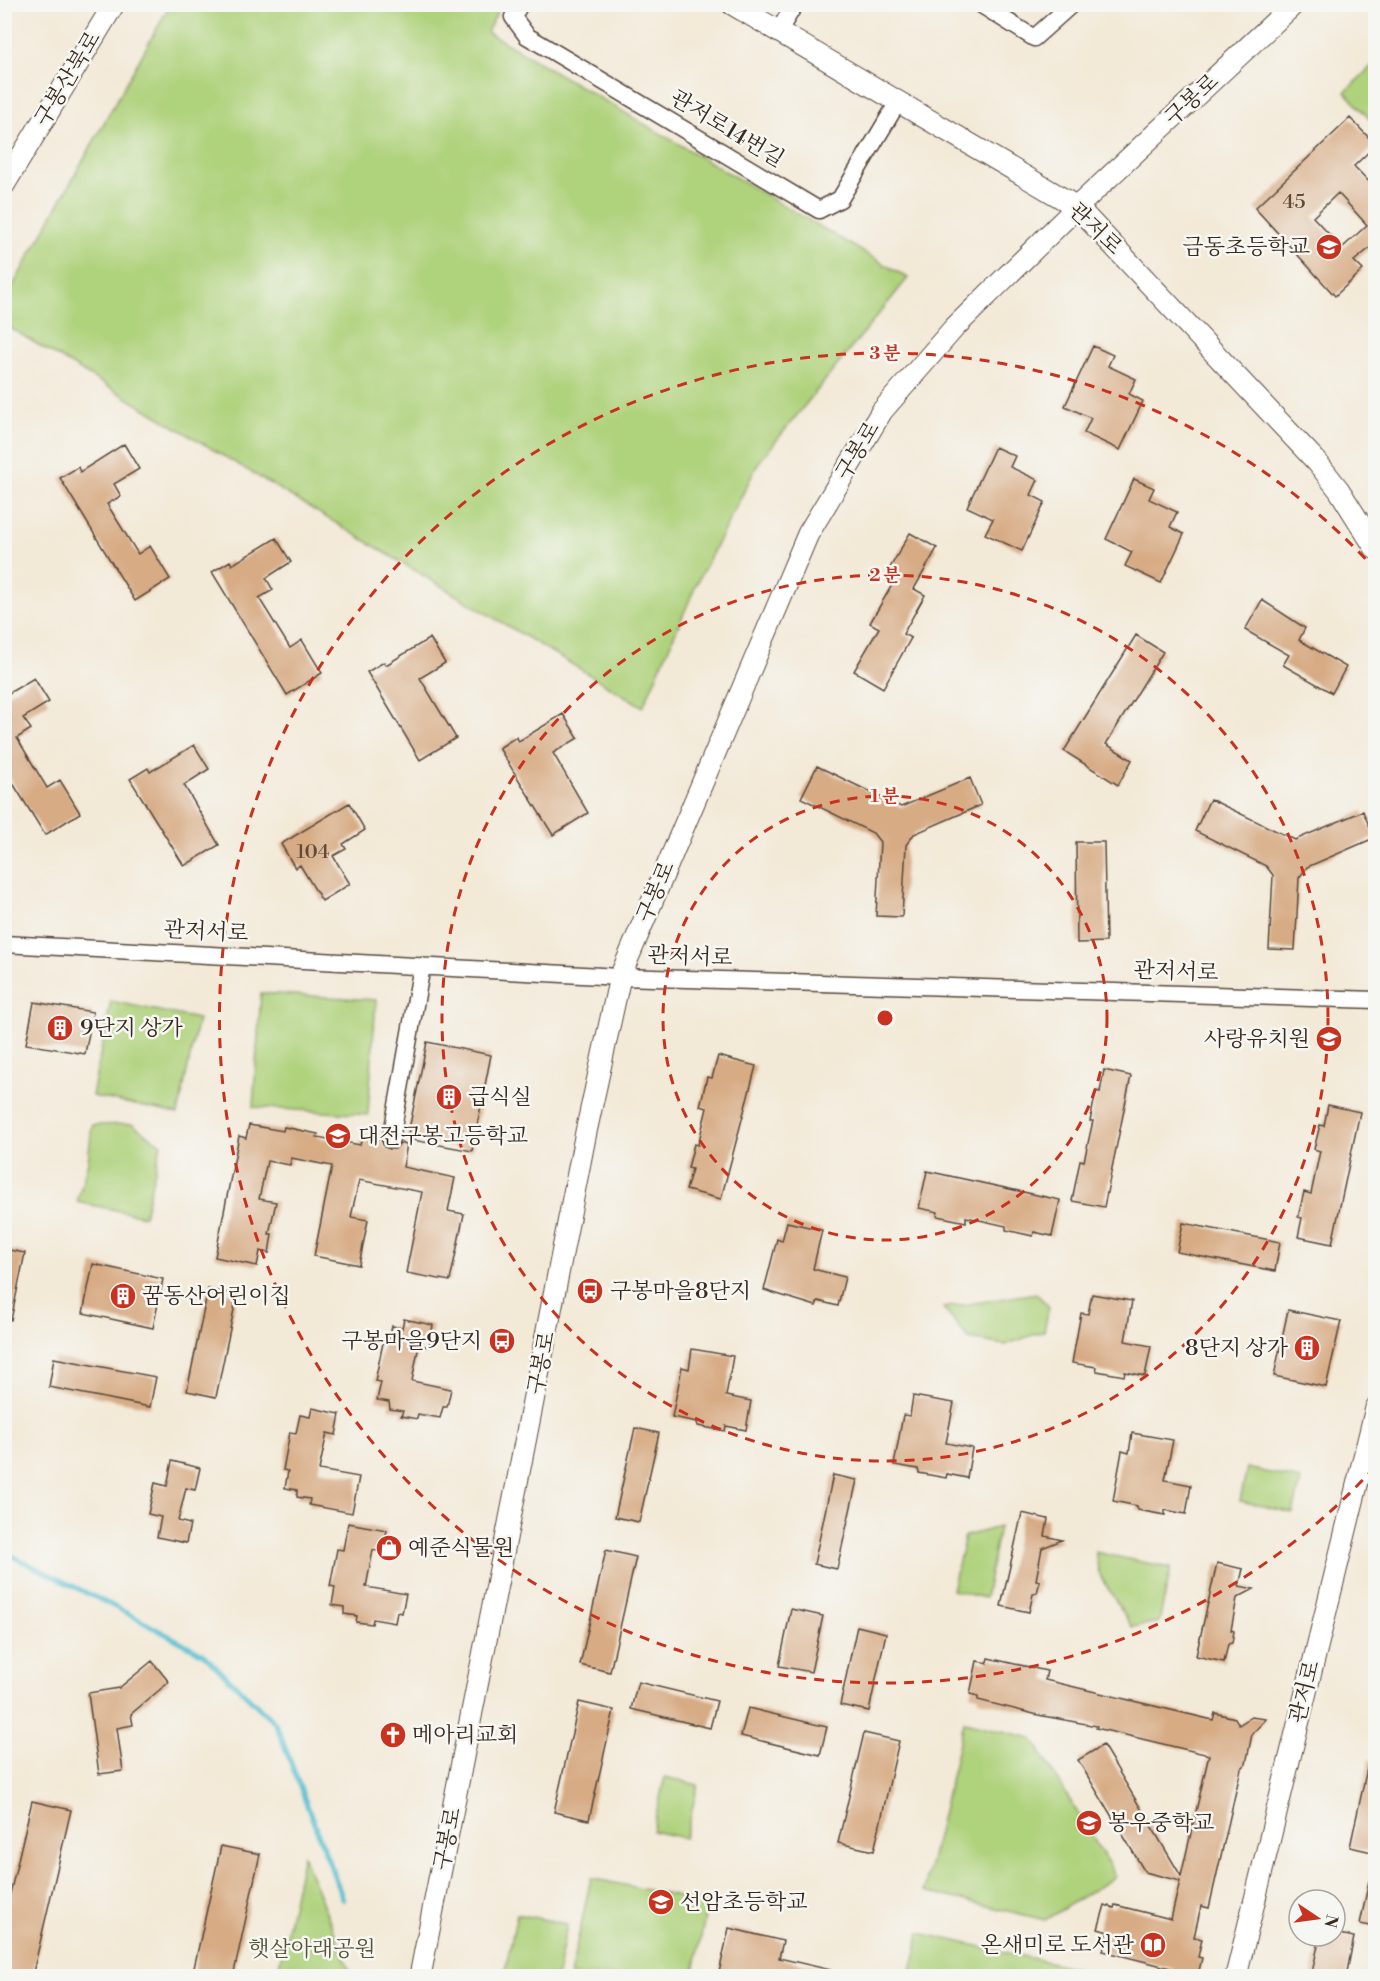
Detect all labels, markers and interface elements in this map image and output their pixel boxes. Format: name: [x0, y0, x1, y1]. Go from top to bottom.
street label: 구봉산북로: [29, 27, 107, 131]
street label: 구봉로: [1159, 68, 1225, 132]
street label: 관저로14번길: [665, 84, 789, 174]
house number: 45: [1283, 190, 1305, 215]
street label: 관저로: [1063, 197, 1127, 261]
school or university icon: 금동초등학교: [1314, 232, 1344, 262]
place label: 금동초등학교: [1182, 234, 1310, 261]
text: 3 분: [869, 342, 901, 365]
street label: 구봉로: [830, 417, 886, 485]
text: 2 분: [869, 564, 901, 587]
text: 1 분: [871, 785, 900, 808]
house number: 104: [296, 840, 330, 865]
street label: 구봉로: [631, 857, 681, 927]
street label: 관저서로: [163, 916, 249, 948]
street label: 관저서로: [647, 942, 733, 972]
street label: 관저서로: [1133, 957, 1219, 987]
centre of rings: [875, 1008, 895, 1028]
building icon: 9단지 상가: [45, 1013, 75, 1043]
place label: 9단지 상가: [80, 1015, 184, 1042]
school or university icon: 사랑유치원: [1314, 1024, 1344, 1054]
place label: 사랑유치원: [1204, 1026, 1310, 1053]
building icon: 급식실: [434, 1082, 464, 1112]
place label: 급식실: [468, 1084, 532, 1111]
school or university icon: 대전구봉고등학교: [323, 1121, 353, 1151]
place label: 대전구봉고등학교: [358, 1123, 528, 1150]
bus stop icon: 구봉마을8단지: [575, 1276, 605, 1306]
place label: 구봉마을8단지: [610, 1278, 751, 1305]
building icon: 꿈동산어린이집: [108, 1281, 138, 1311]
place label: 꿈동산어린이집: [142, 1283, 291, 1310]
bus stop icon: 구봉마을9단지: [487, 1326, 517, 1356]
place label: 구봉마을9단지: [341, 1328, 482, 1355]
street label: 구봉로: [523, 1329, 561, 1397]
building icon: 8단지 상가: [1292, 1333, 1322, 1363]
place label: 8단지 상가: [1185, 1335, 1289, 1362]
shop icon: 예준식물원: [374, 1533, 404, 1563]
place label: 예준식물원: [408, 1535, 514, 1562]
street label: 관저로: [1284, 1658, 1326, 1726]
church icon: 메아리교회: [378, 1720, 408, 1750]
place label: 메아리교회: [412, 1722, 518, 1749]
street label: 구봉로: [429, 1805, 467, 1873]
school or university icon: 봉우중학교: [1074, 1808, 1104, 1838]
place label: 봉우중학교: [1108, 1810, 1214, 1837]
school or university icon: 선암초등학교: [646, 1887, 676, 1917]
north arrow: [1287, 1888, 1347, 1948]
place label: 선암초등학교: [680, 1889, 808, 1916]
text: N: [1319, 1913, 1342, 1930]
library icon: 온새미로 도서관: [1138, 1930, 1168, 1960]
place label: 온새미로 도서관: [981, 1932, 1135, 1959]
park label: 햇살아래공원: [248, 1936, 376, 1963]

